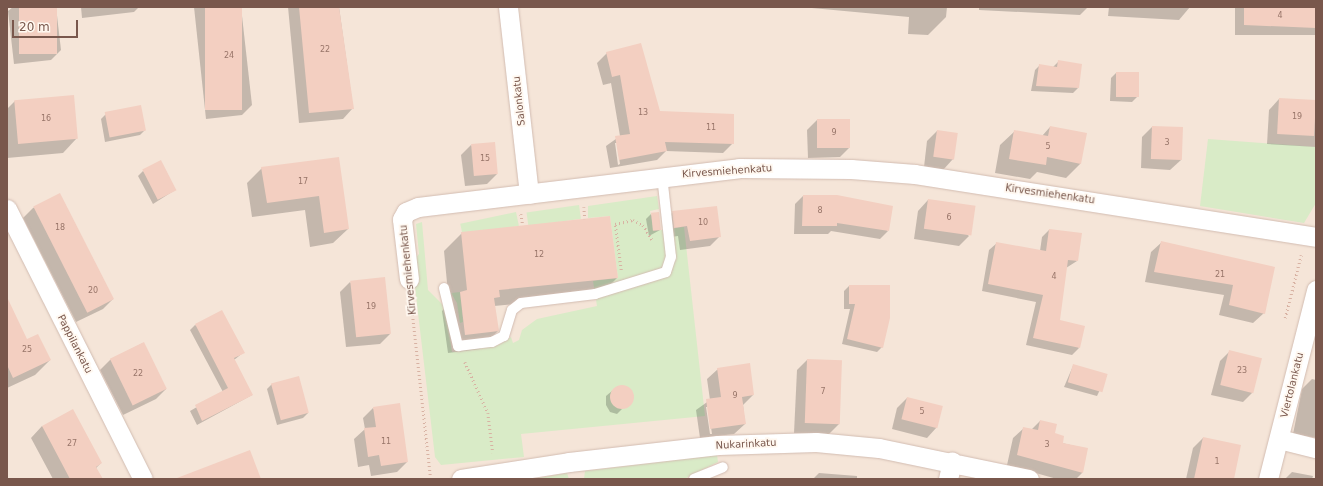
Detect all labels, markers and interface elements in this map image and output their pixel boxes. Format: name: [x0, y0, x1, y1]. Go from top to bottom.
house number: 4: [1277, 11, 1283, 21]
scale bar: [14, 12, 80, 38]
text: 20 m: [19, 20, 50, 34]
house number: 22: [320, 45, 330, 55]
house number: 24: [224, 51, 234, 61]
street label: Salonkatu: [510, 76, 528, 126]
house number: 13: [638, 108, 648, 118]
house number: 19: [1292, 112, 1302, 122]
house number: 16: [41, 114, 51, 124]
house number: 11: [706, 123, 716, 133]
house number: 9: [831, 128, 837, 138]
house number: 3: [1164, 138, 1170, 148]
house number: 5: [1045, 142, 1051, 152]
house number: 15: [480, 154, 490, 164]
street label: Kirvesmiehenkatu: [682, 162, 772, 180]
house number: 17: [298, 177, 308, 187]
street label: Kirvesmiehenkatu: [1004, 182, 1096, 206]
house number: 8: [817, 206, 823, 216]
house number: 6: [946, 213, 952, 223]
house number: 10: [698, 218, 708, 228]
house number: 18: [55, 223, 65, 233]
street label: Kirvesmiehenkatu: [397, 225, 419, 315]
house number: 12: [534, 250, 544, 260]
house number: 21: [1215, 270, 1225, 280]
house number: 4: [1051, 272, 1057, 282]
house number: 20: [88, 286, 98, 296]
house number: 19: [366, 302, 376, 312]
street label: Pappilankatu: [55, 313, 95, 375]
house number: 25: [22, 345, 32, 355]
street label: Viertolankatu: [1278, 351, 1306, 419]
house number: 23: [1237, 366, 1247, 376]
house number: 22: [133, 369, 143, 379]
house number: 7: [820, 387, 826, 397]
house number: 9: [732, 391, 738, 401]
house number: 5: [919, 407, 925, 417]
street label: Nukarinkatu: [715, 436, 777, 452]
house number: 11: [381, 437, 391, 447]
house number: 27: [67, 439, 77, 449]
house number: 3: [1044, 440, 1050, 450]
house number: 1: [1214, 457, 1220, 467]

